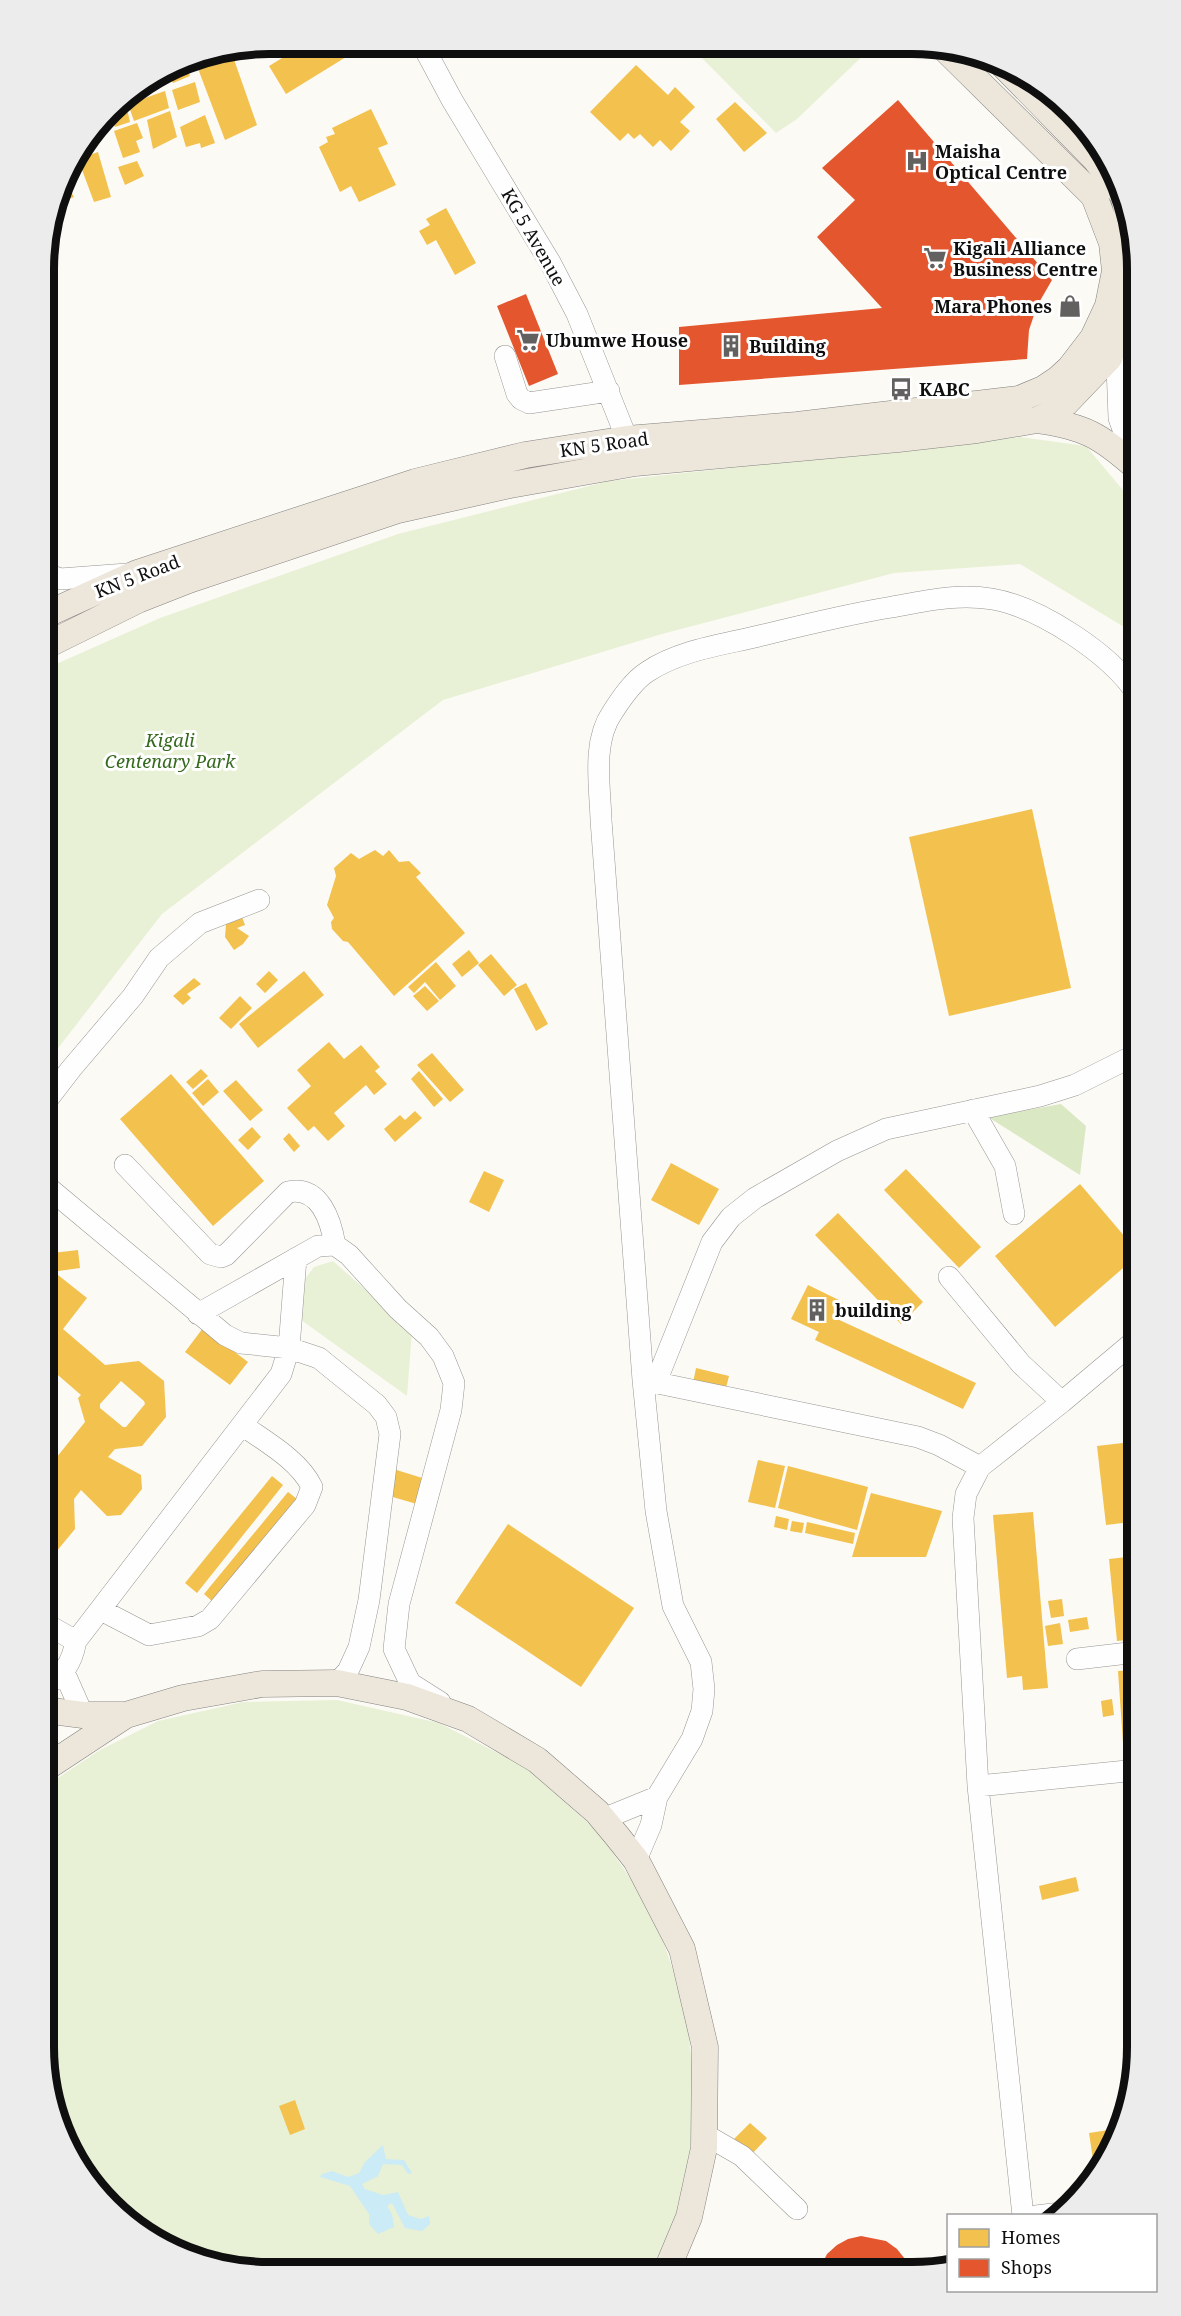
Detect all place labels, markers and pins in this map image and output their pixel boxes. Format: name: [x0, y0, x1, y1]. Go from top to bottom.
place label: Maisha Optical Centre: [935, 139, 1067, 184]
hospital icon: Maisha Optical Centre: [904, 148, 930, 174]
place label: Kigali Alliance Business Centre: [953, 236, 1098, 281]
supermarket icon: Kigali Alliance Business Centre: [922, 245, 948, 271]
shop icon: Mara Phones: [1057, 293, 1083, 319]
place label: Mara Phones: [934, 294, 1052, 318]
supermarket icon: Ubumwe House: [515, 327, 541, 353]
place label: Ubumwe House: [546, 328, 688, 352]
building icon: Building: [718, 333, 744, 359]
place label: Building: [749, 334, 827, 358]
bus stop icon: KABC: [888, 376, 914, 402]
place label: KABC: [919, 377, 970, 401]
building icon: building: [804, 1297, 830, 1323]
place label: building: [835, 1298, 912, 1322]

